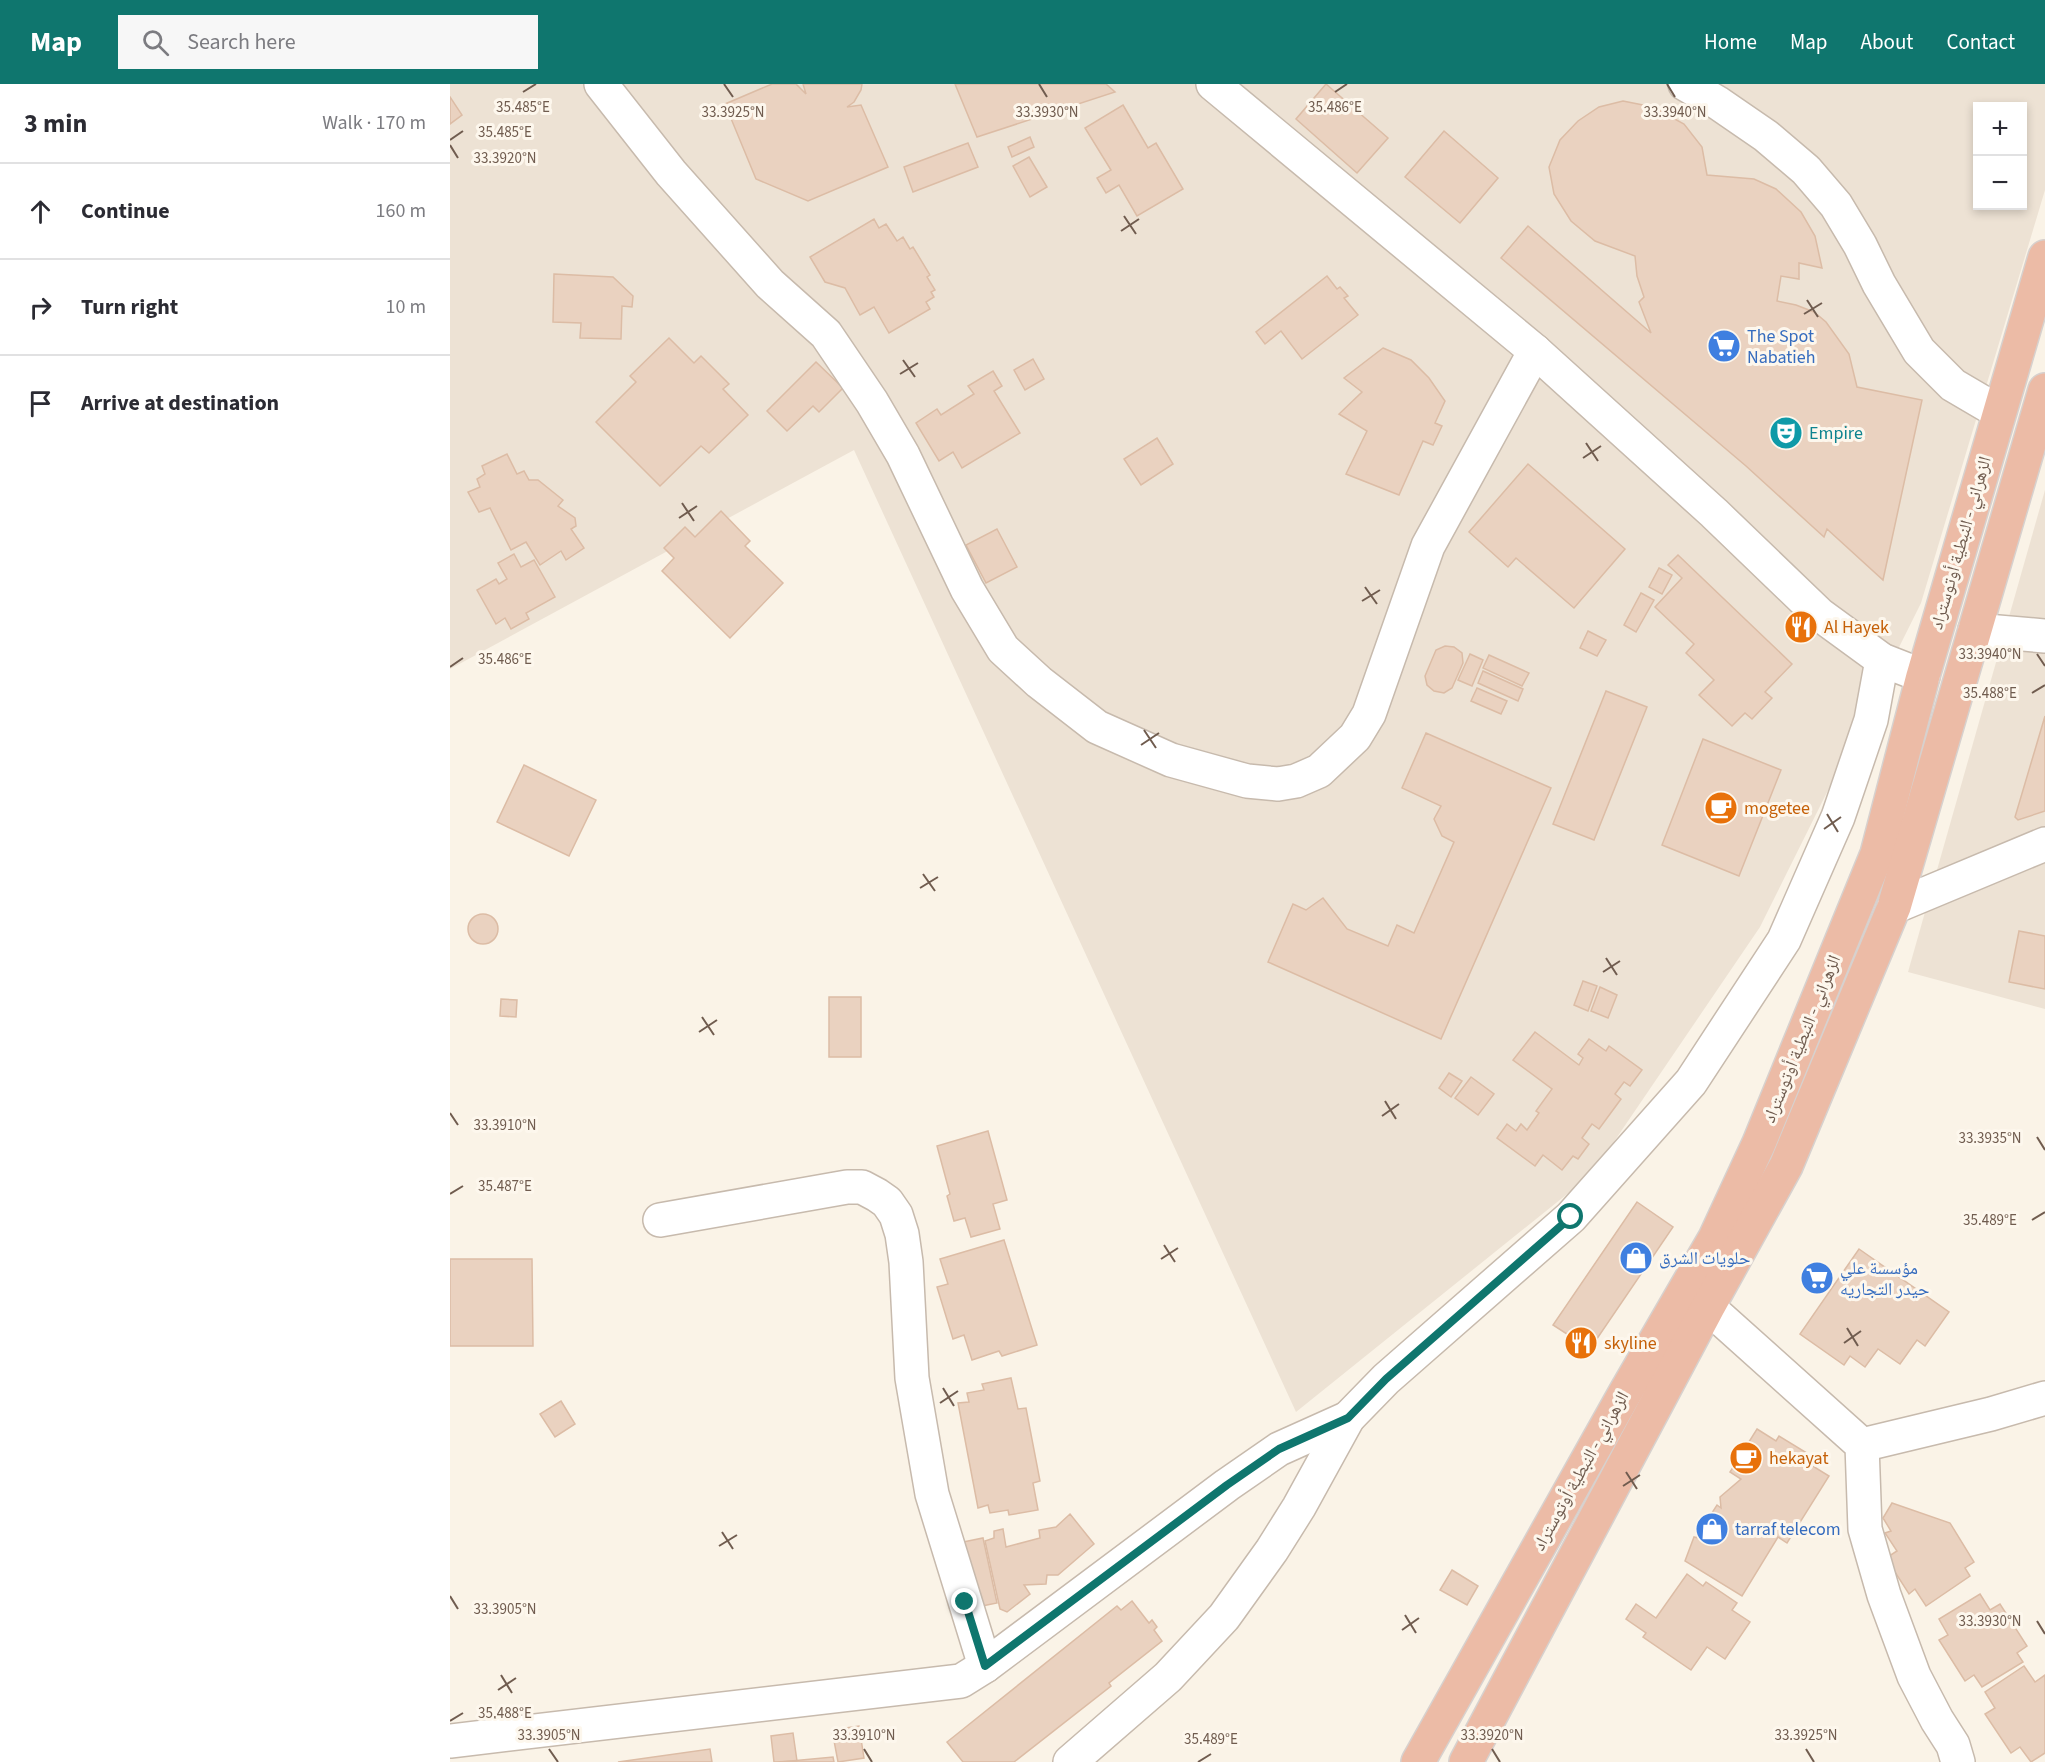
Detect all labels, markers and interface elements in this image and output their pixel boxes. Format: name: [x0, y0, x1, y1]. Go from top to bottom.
search box: [118, 15, 538, 69]
text: Map: [30, 22, 82, 62]
icon: search: [139, 26, 172, 59]
text: Search here: [187, 26, 296, 58]
text: Home: [1704, 27, 1757, 57]
text: Map: [1790, 27, 1828, 57]
text: About: [1861, 27, 1913, 57]
text: Contact: [1946, 27, 2015, 57]
text: 35.485°E: [496, 97, 550, 118]
text: 35.486°E: [1308, 97, 1362, 118]
text: 33.3925°N: [701, 102, 765, 123]
text: 33.3930°N: [1015, 102, 1079, 123]
text: 33.3940°N: [1643, 102, 1707, 123]
map controls: [1973, 102, 2027, 210]
button: +: [1973, 102, 2027, 156]
text: 3 min: [24, 105, 87, 142]
text: Walk · 170 m: [322, 109, 426, 137]
text: 35.485°E: [478, 122, 532, 143]
text: 33.3920°N: [473, 148, 537, 169]
button: −: [1973, 156, 2027, 210]
icon: ahead: [24, 195, 57, 228]
text: Continue: [81, 195, 170, 227]
text: 160 m: [376, 197, 426, 225]
icon: right: [24, 291, 57, 324]
text: Turn right: [81, 291, 178, 323]
text: 10 m: [386, 293, 426, 321]
place label: The Spot Nabatieh: [1747, 324, 1815, 370]
supermarket icon: The Spot Nabatieh: [1706, 328, 1742, 364]
icon: arrive: [24, 387, 57, 420]
text: Arrive at destination: [81, 387, 279, 419]
theatre icon: Empire: [1768, 415, 1804, 451]
place label: Empire: [1809, 421, 1863, 446]
street label: الزهراني - النبطية أوتوستراد: [1924, 454, 1999, 633]
restaurant icon: Al Hayek: [1783, 609, 1819, 645]
place label: Al Hayek: [1824, 615, 1889, 640]
text: 33.3940°N: [1958, 644, 2022, 665]
text: 35.486°E: [478, 649, 532, 670]
text: 35.488°E: [1963, 683, 2017, 704]
cafe icon: mogetee: [1703, 790, 1739, 826]
place label: mogetee: [1744, 796, 1810, 821]
street label: الزهراني - النبطية أوتوستراد: [1757, 951, 1849, 1127]
text: 33.3910°N: [473, 1115, 537, 1136]
text: 33.3935°N: [1958, 1128, 2022, 1149]
text: 35.487°E: [478, 1176, 532, 1197]
route start: [1557, 1203, 1583, 1229]
text: 35.489°E: [1963, 1210, 2017, 1231]
shop icon: حلويات الشرق: [1618, 1240, 1654, 1276]
place label: حلويات الشرق: [1659, 1246, 1750, 1271]
place label: مؤسسة علي حيدر التجاريه: [1840, 1256, 1929, 1302]
supermarket icon: مؤسسة علي حيدر التجاريه: [1799, 1260, 1835, 1296]
restaurant icon: skyline: [1563, 1325, 1599, 1361]
place label: skyline: [1604, 1331, 1657, 1356]
street label: الزهراني - النبطية أوتوستراد: [1527, 1387, 1637, 1556]
cafe icon: hekayat: [1728, 1440, 1764, 1476]
place label: hekayat: [1769, 1446, 1828, 1471]
shop icon: tarraf telecom: [1694, 1511, 1730, 1547]
place label: tarraf telecom: [1735, 1517, 1841, 1542]
route end: [951, 1588, 977, 1614]
text: 33.3905°N: [473, 1599, 537, 1620]
text: 33.3930°N: [1958, 1611, 2022, 1632]
text: 35.488°E: [478, 1703, 532, 1724]
text: 33.3905°N: [517, 1725, 581, 1746]
text: 33.3910°N: [832, 1725, 896, 1746]
text: 33.3920°N: [1460, 1725, 1524, 1746]
text: 33.3925°N: [1774, 1725, 1838, 1746]
text: 35.489°E: [1184, 1729, 1238, 1750]

